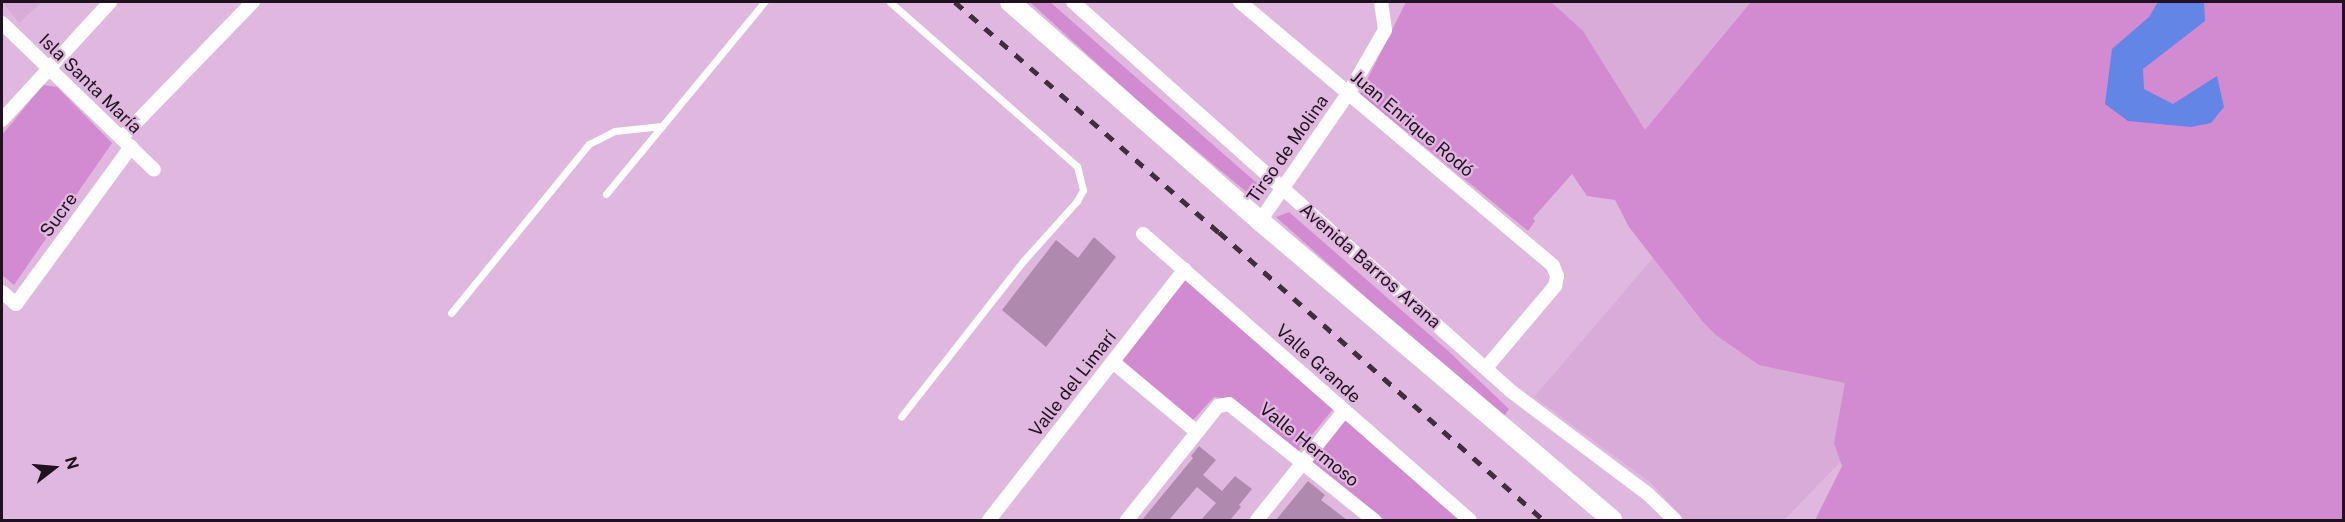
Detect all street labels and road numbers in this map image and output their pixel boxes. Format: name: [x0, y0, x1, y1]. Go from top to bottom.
street label: Isla Santa María: [34, 30, 146, 138]
street label: Juan Enrique Rodó: [1346, 66, 1478, 182]
street label: Tirso de Molina: [1243, 91, 1333, 207]
street label: Sucre: [36, 189, 82, 241]
street label: Avenida Barros Arana: [1295, 199, 1445, 333]
street label: Valle Grande: [1271, 320, 1365, 408]
street label: Valle del Limarí: [1025, 327, 1121, 441]
street label: Valle Hermoso: [1255, 398, 1363, 492]

